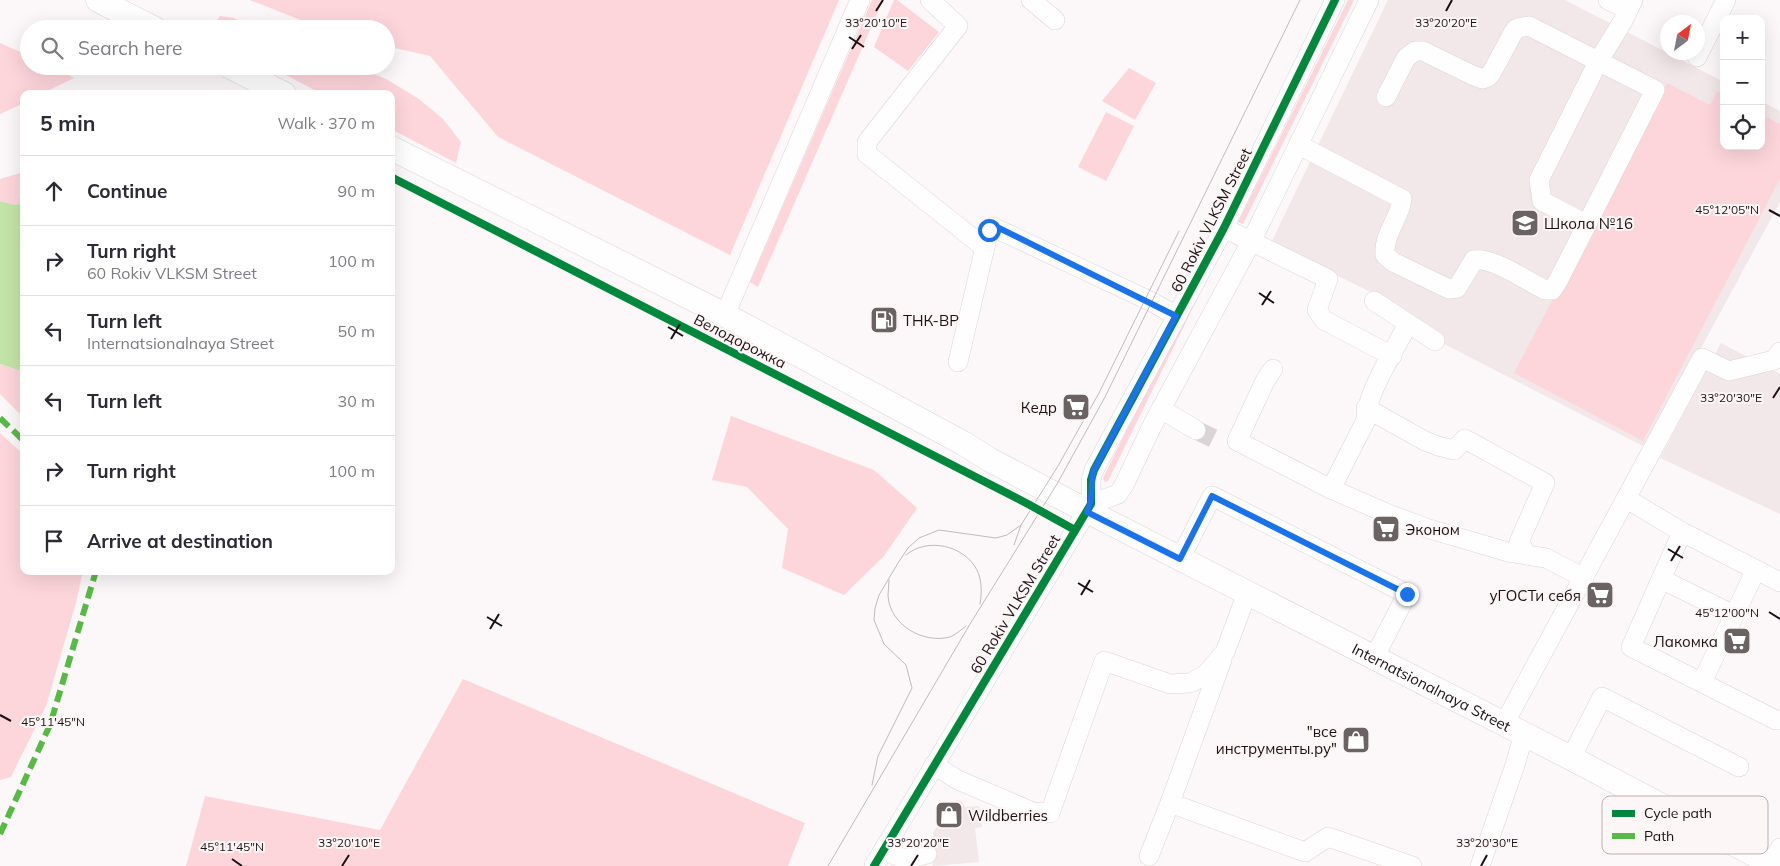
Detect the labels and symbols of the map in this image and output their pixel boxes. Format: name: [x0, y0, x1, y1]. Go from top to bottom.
text: 33°20'10"E: [845, 15, 907, 30]
text: 33°20'20"E: [1415, 15, 1477, 30]
north arrow: [1660, 15, 1705, 60]
street label: 60 Rokiv VLKSM Street: [1166, 145, 1256, 295]
text: 45°12'05"N: [1695, 202, 1759, 217]
school or university icon: Школа №16: [1510, 208, 1540, 238]
place label: Школа №16: [1544, 214, 1633, 233]
route start: [978, 219, 1001, 242]
fuel station icon: ТНК-ВР: [869, 305, 899, 335]
street label: Велодорожка: [691, 310, 789, 372]
place label: ТНК-ВР: [903, 311, 959, 330]
text: 33°20'30"E: [1700, 390, 1762, 405]
supermarket icon: Кедр: [1061, 392, 1091, 422]
place label: Кедр: [1021, 398, 1057, 417]
supermarket icon: Эконом: [1371, 514, 1401, 544]
place label: Эконом: [1405, 520, 1460, 539]
street label: 60 Rokiv VLKSM Street: [966, 531, 1064, 677]
supermarket icon: уГОСТи себя: [1585, 580, 1615, 610]
route end: [1396, 583, 1419, 606]
place label: уГОСТи себя: [1489, 586, 1581, 605]
text: 45°12'00"N: [1695, 605, 1759, 620]
supermarket icon: Лакомка: [1722, 626, 1752, 656]
place label: Лакомка: [1653, 632, 1718, 651]
street label: Internatsionalnaya Street: [1349, 638, 1514, 735]
text: 45°11'45"N: [21, 714, 85, 729]
place label: "все инструменты.ру": [1216, 722, 1337, 758]
shop icon: "все инструменты.ру": [1341, 725, 1371, 755]
legend: [1602, 796, 1768, 854]
shop icon: Wildberries: [934, 800, 964, 830]
text: Cycle path: [1644, 804, 1712, 822]
place label: Wildberries: [968, 806, 1048, 825]
text: Path: [1644, 827, 1674, 845]
text: 33°20'10"E: [318, 835, 380, 850]
text: 33°20'20"E: [887, 835, 949, 850]
text: 33°20'30"E: [1456, 835, 1518, 850]
text: 45°11'45"N: [200, 839, 264, 854]

